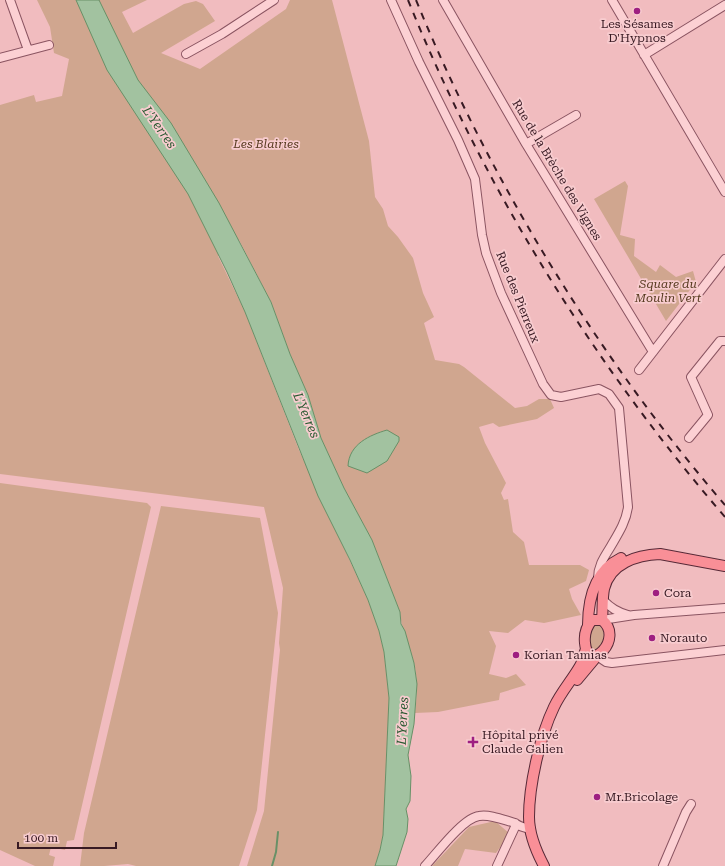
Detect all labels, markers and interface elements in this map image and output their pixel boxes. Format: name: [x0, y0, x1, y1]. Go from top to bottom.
marker: Les Sésames D'Hypnos: [632, 6, 642, 16]
place label: Les Sésames D'Hypnos: [601, 17, 674, 45]
street label: Rue de la Brèche des Vignes: [509, 97, 605, 243]
water label: L'Yerres: [139, 102, 180, 151]
park label: Les Blairies: [232, 137, 299, 151]
street label: Rue des Pierreux: [493, 249, 543, 345]
park label: Square du Moulin Vert: [634, 277, 702, 305]
water label: L'Yerres: [290, 389, 323, 440]
place label: Cora: [664, 586, 692, 600]
marker: Cora: [651, 588, 661, 598]
place label: Norauto: [660, 631, 707, 645]
marker: Norauto: [647, 633, 657, 643]
place label: Korian Tamias: [524, 648, 607, 662]
marker: Korian Tamias: [511, 650, 521, 660]
water label: L'Yerres: [394, 697, 411, 746]
place label: Hôpital privé Claude Galien: [482, 728, 564, 756]
marker: Hôpital privé Claude Galien: [467, 736, 479, 748]
place label: Mr.Bricolage: [605, 790, 679, 804]
marker: Mr.Bricolage: [592, 792, 602, 802]
scale bar: [18, 824, 116, 850]
text: 100 m: [24, 831, 58, 845]

